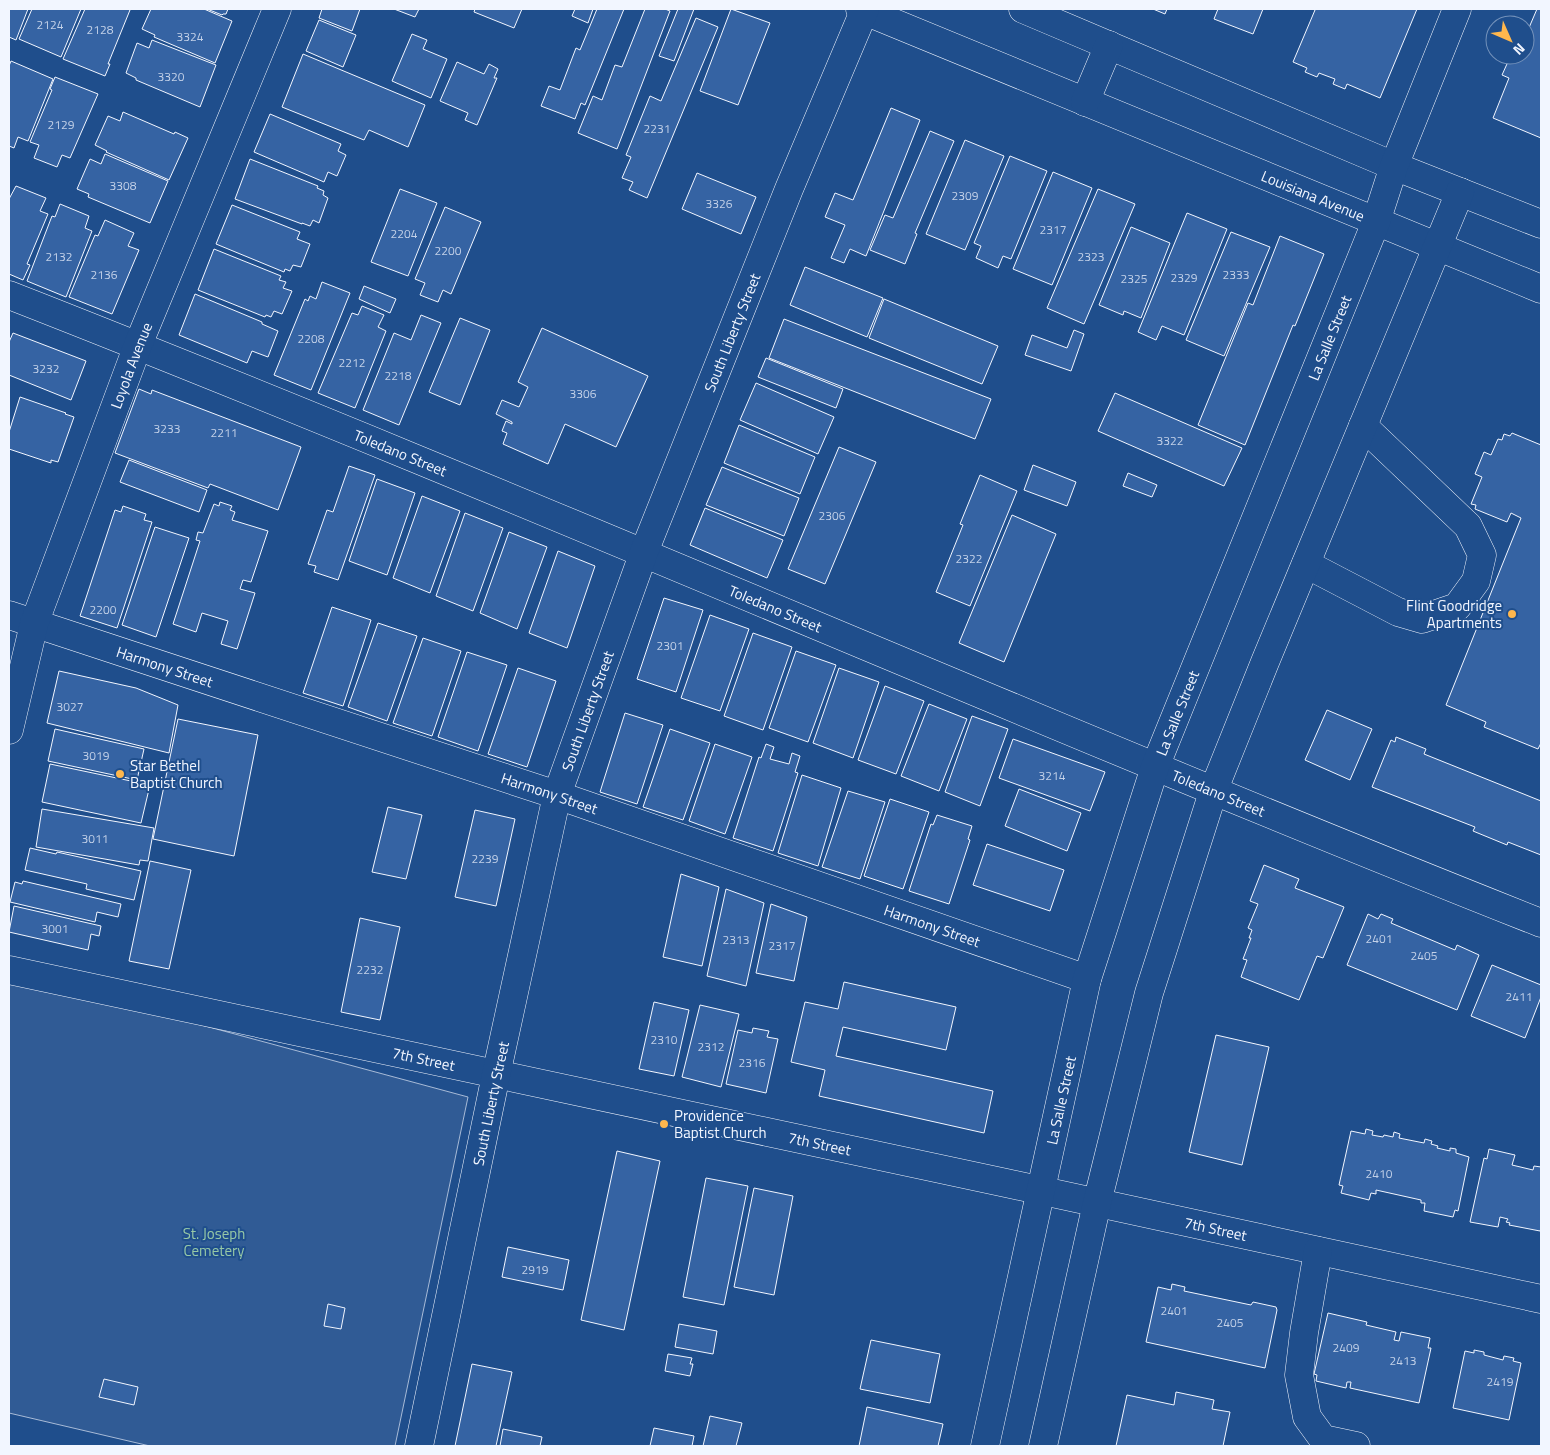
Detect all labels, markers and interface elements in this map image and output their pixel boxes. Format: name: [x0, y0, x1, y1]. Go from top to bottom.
house number: 2124: [37, 15, 64, 34]
north arrow: [1485, 15, 1535, 65]
house number: 2128: [87, 20, 114, 39]
house number: 3324: [177, 27, 204, 46]
text: N: [1509, 39, 1530, 60]
house number: 3320: [158, 67, 185, 86]
house number: 2129: [48, 115, 75, 134]
house number: 2231: [644, 119, 670, 138]
street label: Louisiana Avenue: [1258, 164, 1368, 227]
house number: 3308: [110, 176, 137, 195]
house number: 2309: [952, 186, 979, 205]
house number: 3326: [706, 194, 733, 213]
house number: 2317: [1040, 220, 1066, 239]
house number: 2204: [391, 224, 418, 243]
house number: 2200: [435, 241, 462, 260]
house number: 2132: [46, 247, 72, 266]
house number: 2323: [1078, 247, 1104, 266]
house number: 2136: [91, 265, 118, 284]
house number: 2333: [1223, 265, 1249, 284]
house number: 2329: [1171, 268, 1198, 287]
street label: South Liberty Street: [698, 269, 766, 395]
house number: 2325: [1121, 269, 1148, 288]
street label: La Salle Street: [1302, 291, 1357, 384]
street label: Loyola Avenue: [104, 318, 158, 412]
house number: 2208: [298, 329, 325, 348]
house number: 2212: [339, 353, 365, 372]
house number: 3232: [33, 359, 59, 378]
house number: 2218: [385, 366, 412, 385]
house number: 3306: [570, 384, 597, 403]
house number: 3233: [154, 419, 180, 438]
house number: 2211: [211, 423, 237, 442]
street label: Toledano Street: [350, 423, 451, 482]
house number: 3322: [1157, 431, 1183, 450]
house number: 2306: [819, 506, 846, 525]
house number: 2322: [956, 549, 982, 568]
street label: Toledano Street: [725, 579, 826, 638]
place label: Flint Goodridge Apartments: [1406, 594, 1502, 634]
house number: 2200: [90, 600, 117, 619]
marker: Flint Goodridge Apartments: [1506, 608, 1518, 620]
house number: 2301: [657, 636, 683, 655]
street label: Harmony Street: [113, 640, 217, 693]
street label: South Liberty Street: [555, 647, 620, 774]
street label: La Salle Street: [1149, 666, 1205, 759]
house number: 3027: [57, 697, 83, 716]
house number: 3019: [83, 746, 110, 765]
place label: Star Bethel Baptist Church: [130, 754, 223, 794]
street label: Toledano Street: [1168, 763, 1269, 822]
street label: Harmony Street: [498, 766, 602, 820]
house number: 3214: [1039, 766, 1066, 785]
marker: Star Bethel Baptist Church: [114, 768, 126, 780]
house number: 3011: [82, 829, 108, 848]
house number: 2239: [472, 849, 499, 868]
street label: Harmony Street: [881, 898, 984, 953]
house number: 3001: [42, 919, 68, 938]
house number: 2401: [1366, 929, 1392, 948]
house number: 2313: [723, 930, 749, 949]
house number: 2317: [769, 936, 795, 955]
house number: 2405: [1411, 946, 1438, 965]
house number: 2232: [357, 960, 383, 979]
house number: 2411: [1506, 987, 1532, 1006]
house number: 2310: [651, 1030, 678, 1049]
house number: 2312: [698, 1037, 724, 1056]
street label: South Liberty Street: [466, 1038, 515, 1167]
street label: 7th Street: [390, 1041, 458, 1077]
house number: 2316: [739, 1053, 766, 1072]
street label: La Salle Street: [1040, 1053, 1082, 1147]
place label: Providence Baptist Church: [674, 1104, 767, 1144]
marker: Providence Baptist Church: [658, 1118, 670, 1130]
street label: 7th Street: [786, 1125, 854, 1161]
house number: 2410: [1366, 1164, 1393, 1183]
street label: 7th Street: [1182, 1210, 1250, 1247]
park label: St. Joseph Cemetery: [183, 1222, 245, 1262]
house number: 2919: [522, 1260, 549, 1279]
house number: 2401: [1161, 1301, 1187, 1320]
house number: 2405: [1217, 1313, 1244, 1332]
house number: 2409: [1333, 1338, 1360, 1357]
house number: 2413: [1390, 1351, 1416, 1370]
house number: 2419: [1487, 1372, 1514, 1391]

